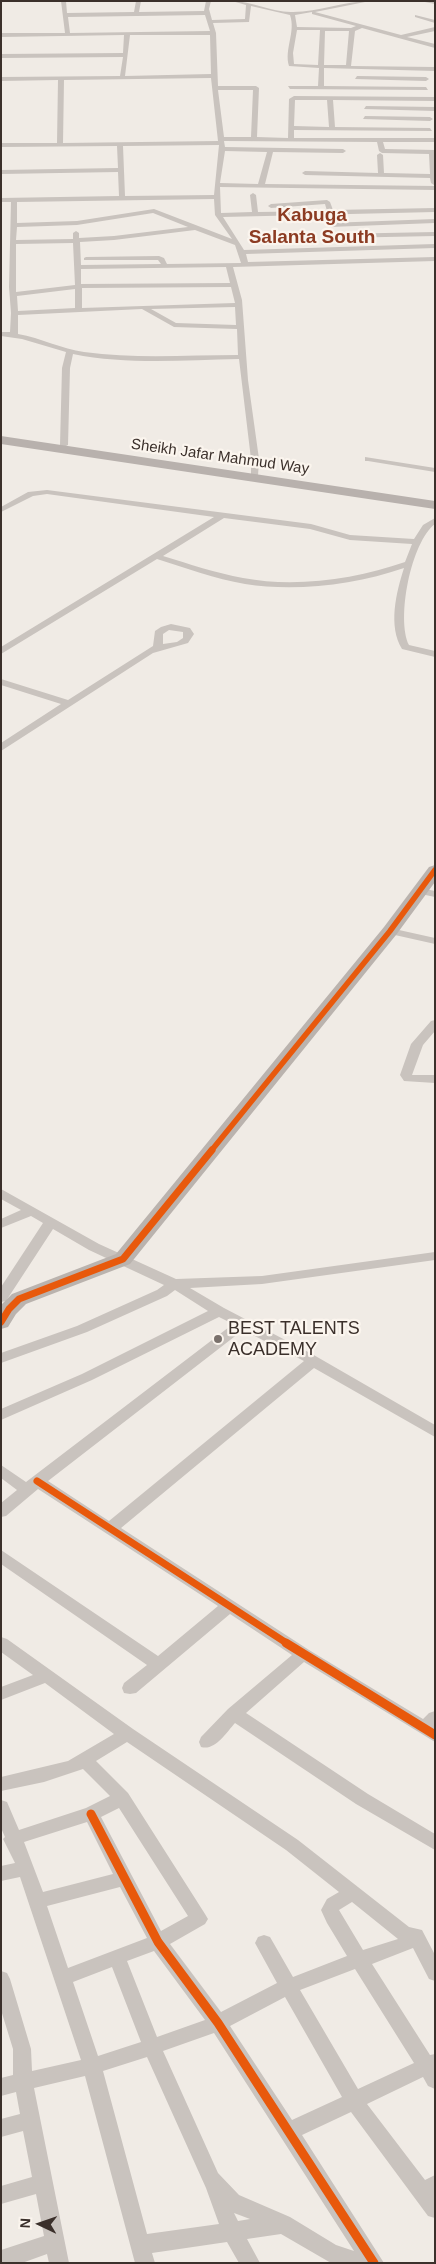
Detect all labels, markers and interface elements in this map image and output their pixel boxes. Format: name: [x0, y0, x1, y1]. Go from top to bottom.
district label: Kabuga Salanta South: [249, 205, 375, 249]
street label: Sheikh Jafar Mahmud Way: [130, 436, 310, 478]
place label: BEST TALENTS ACADEMY: [228, 1318, 360, 1360]
marker: BEST TALENTS ACADEMY: [212, 1333, 224, 1345]
north arrow: [15, 2199, 65, 2249]
text: N: [17, 2218, 33, 2229]

